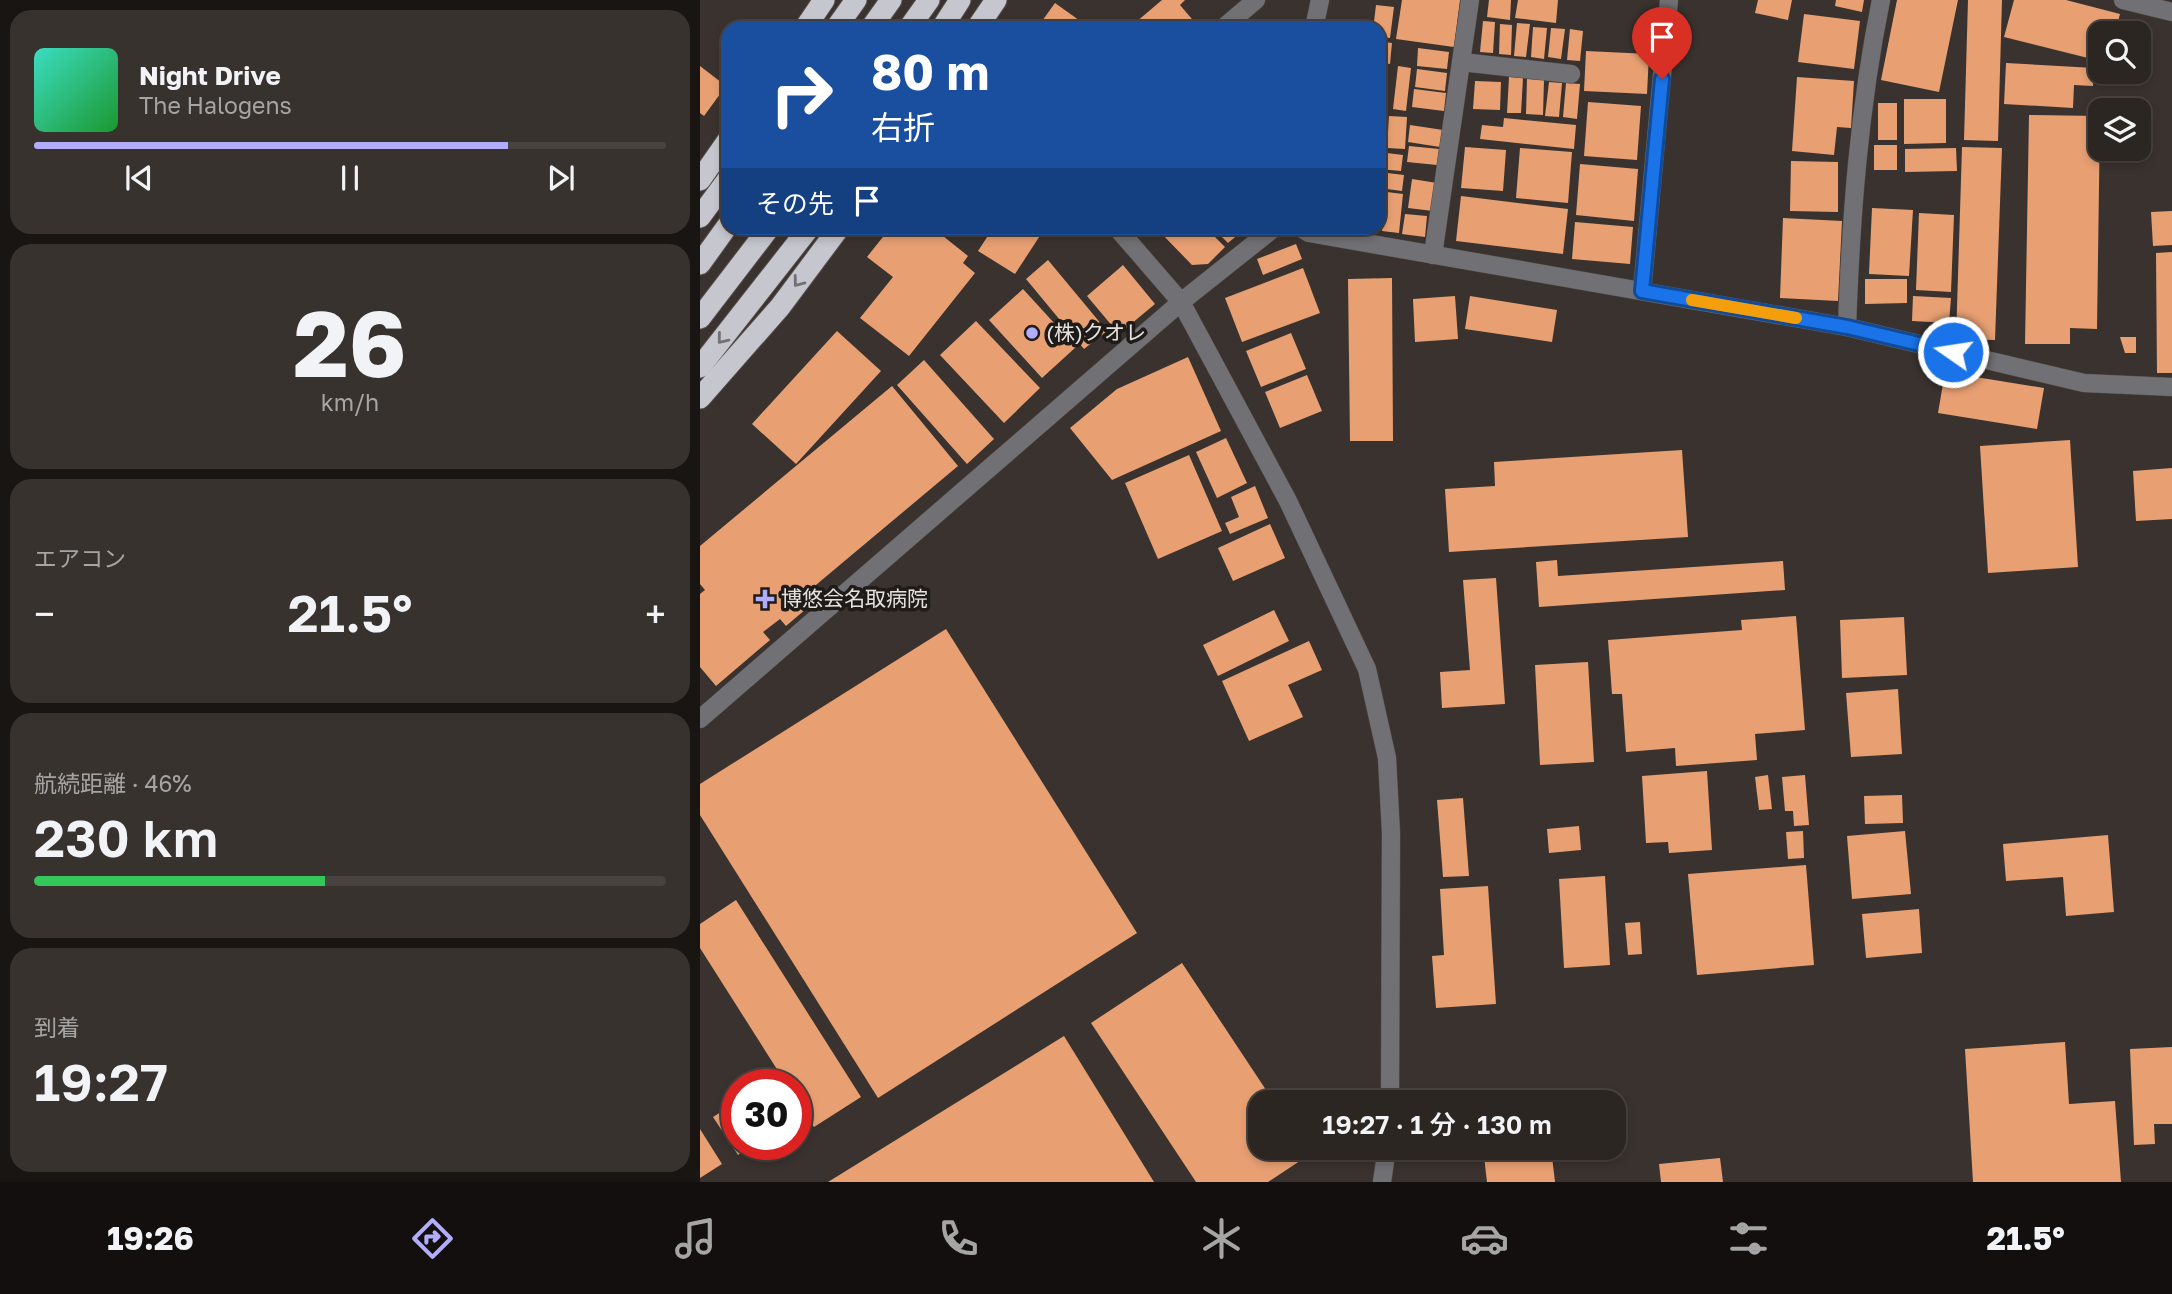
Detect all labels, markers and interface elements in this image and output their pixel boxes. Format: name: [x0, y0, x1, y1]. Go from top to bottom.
pin: [1632, 7, 1692, 79]
icon: arrive: [1643, 18, 1681, 56]
map controls: [2088, 21, 2151, 161]
button: search: [2088, 21, 2151, 84]
text: 80 m: [871, 42, 989, 101]
icon: right: [756, 49, 847, 140]
text: Night Drive: [139, 60, 281, 91]
text: The Halogens: [139, 91, 292, 119]
button: layers: [2088, 98, 2151, 161]
text: 右折: [871, 108, 935, 146]
icon: previous: [120, 159, 158, 197]
icon: pause: [331, 159, 369, 197]
icon: next: [542, 159, 580, 197]
icon: arrive: [848, 182, 886, 220]
text: その先: [756, 188, 834, 219]
one-way arrow: [794, 275, 807, 287]
text: 26: [293, 288, 407, 397]
position arrow: [1916, 315, 1990, 389]
place label: (株)クオレ: [1046, 319, 1146, 345]
marker: (株)クオレ: [1024, 325, 1040, 341]
one-way arrow: [718, 332, 731, 344]
text: km/h: [321, 388, 379, 416]
text: エアコン: [34, 544, 126, 572]
text: 21.5°: [288, 581, 412, 643]
place label: 博悠会名取病院: [781, 585, 928, 611]
marker: 博悠会名取病院: [755, 589, 775, 609]
text: −: [34, 591, 55, 636]
text: +: [645, 591, 666, 636]
text: 航続距離 · 46%: [34, 769, 192, 797]
text: 230 km: [34, 806, 218, 868]
text: 到着: [34, 1013, 80, 1041]
text: 19:27: [34, 1050, 168, 1112]
speed limit sign: 30: [721, 1069, 812, 1160]
text: 19:27 · 1 分 · 130 m: [1322, 1109, 1552, 1140]
icon: directions: [408, 1214, 457, 1263]
icon: music: [671, 1214, 720, 1263]
icon: phone: [934, 1214, 983, 1263]
icon: climate: [1197, 1214, 1246, 1263]
icon: car: [1460, 1214, 1509, 1263]
icon: filters: [1724, 1214, 1773, 1263]
text: 19:26: [107, 1219, 194, 1257]
text: 21.5°: [1987, 1219, 2065, 1257]

